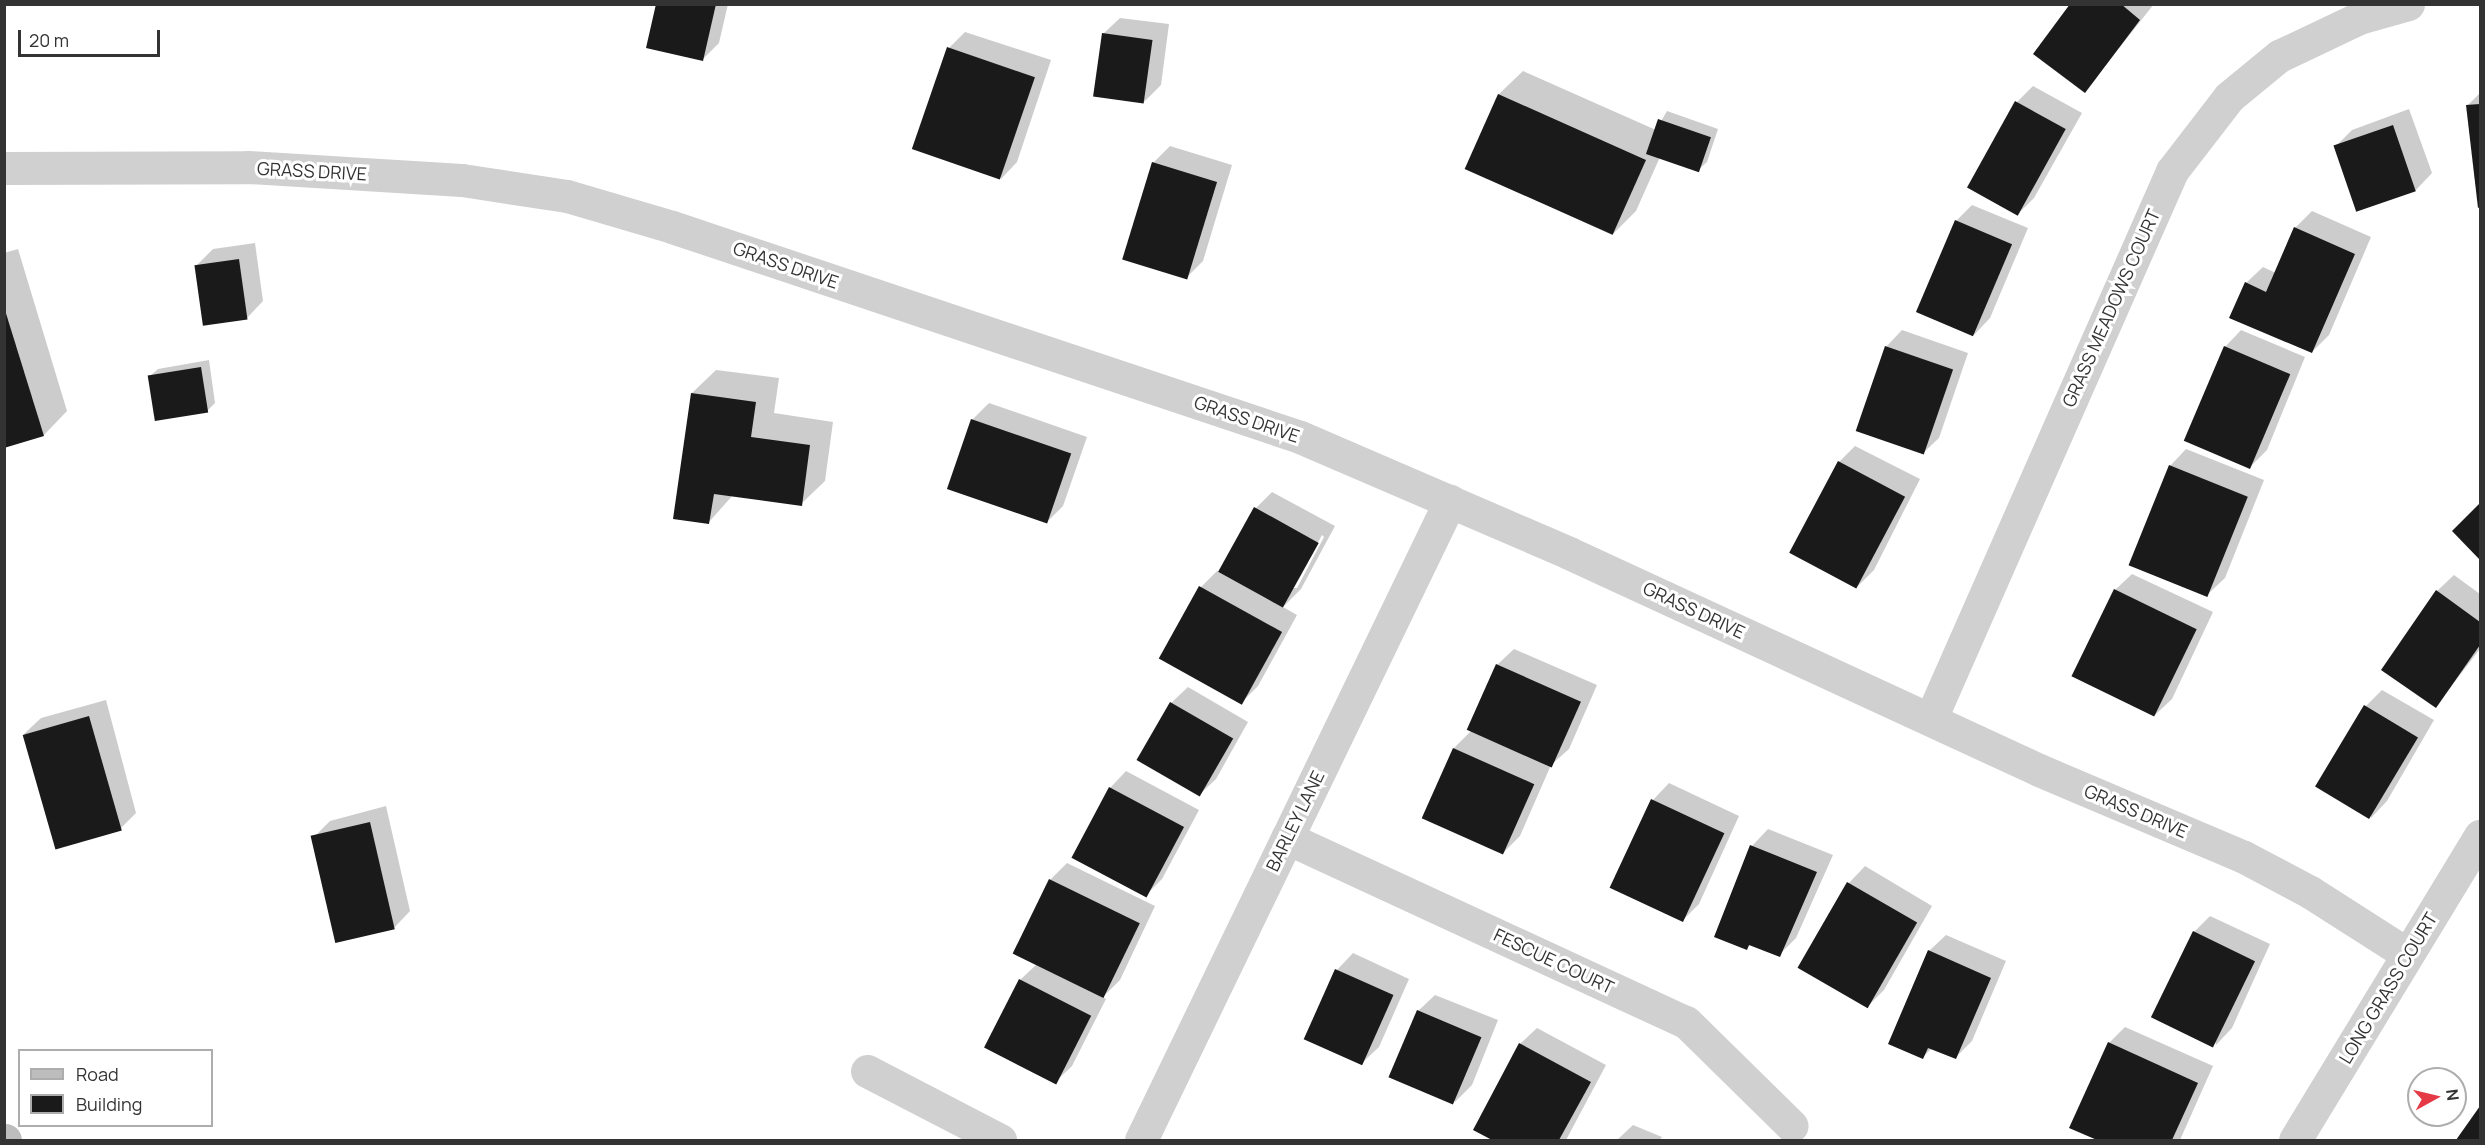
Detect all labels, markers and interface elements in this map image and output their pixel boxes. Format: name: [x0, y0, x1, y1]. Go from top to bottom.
scale bar: [21, 18, 164, 56]
text: 20 m: [29, 28, 69, 52]
street label: GRASS DRIVE: [257, 157, 367, 185]
street label: GRASS MEADOWS COURT: [2058, 206, 2164, 410]
street label: GRASS DRIVE: [731, 237, 841, 293]
street label: GRASS DRIVE: [1192, 391, 1302, 447]
street label: GRASS DRIVE: [1640, 577, 1748, 643]
street label: BARLEY LANE: [1261, 767, 1329, 875]
street label: GRASS DRIVE: [2081, 780, 2191, 842]
street label: LONG GRASS COURT: [2334, 909, 2442, 1067]
street label: FESCUE COURT: [1491, 924, 1617, 998]
legend: [18, 1049, 213, 1127]
text: Road: [76, 1062, 119, 1086]
north arrow: [2407, 1067, 2467, 1127]
text: N: [2441, 1088, 2465, 1102]
text: Building: [76, 1092, 142, 1116]

